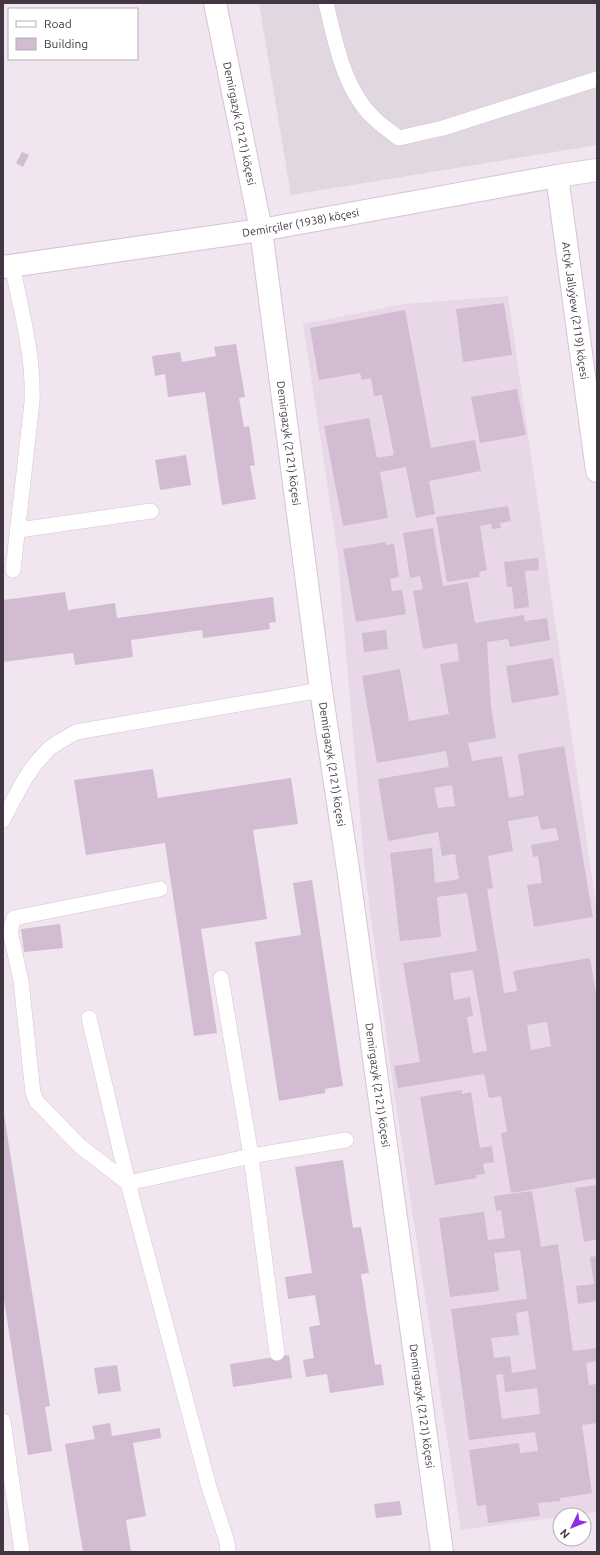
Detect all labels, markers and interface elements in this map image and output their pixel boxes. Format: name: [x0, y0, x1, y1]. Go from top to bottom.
legend: [8, 8, 138, 60]
text: Road: [44, 17, 72, 30]
text: Building: [44, 37, 88, 50]
street label: Demirgazyk (2121) köçesi: [221, 61, 258, 186]
street label: Demirçiler (1938) köçesi: [241, 206, 360, 239]
street label: Artyk Jallyýew (2119) köçesi: [560, 241, 591, 380]
street label: Demirgazyk (2121) köçesi: [275, 380, 303, 506]
street label: Demirgazyk (2121) köçesi: [317, 701, 347, 827]
street label: Demirgazyk (2121) köçesi: [363, 1022, 392, 1148]
street label: Demirgazyk (2121) köçesi: [407, 1343, 436, 1469]
north arrow: [552, 1507, 592, 1547]
text: N: [557, 1527, 572, 1541]

